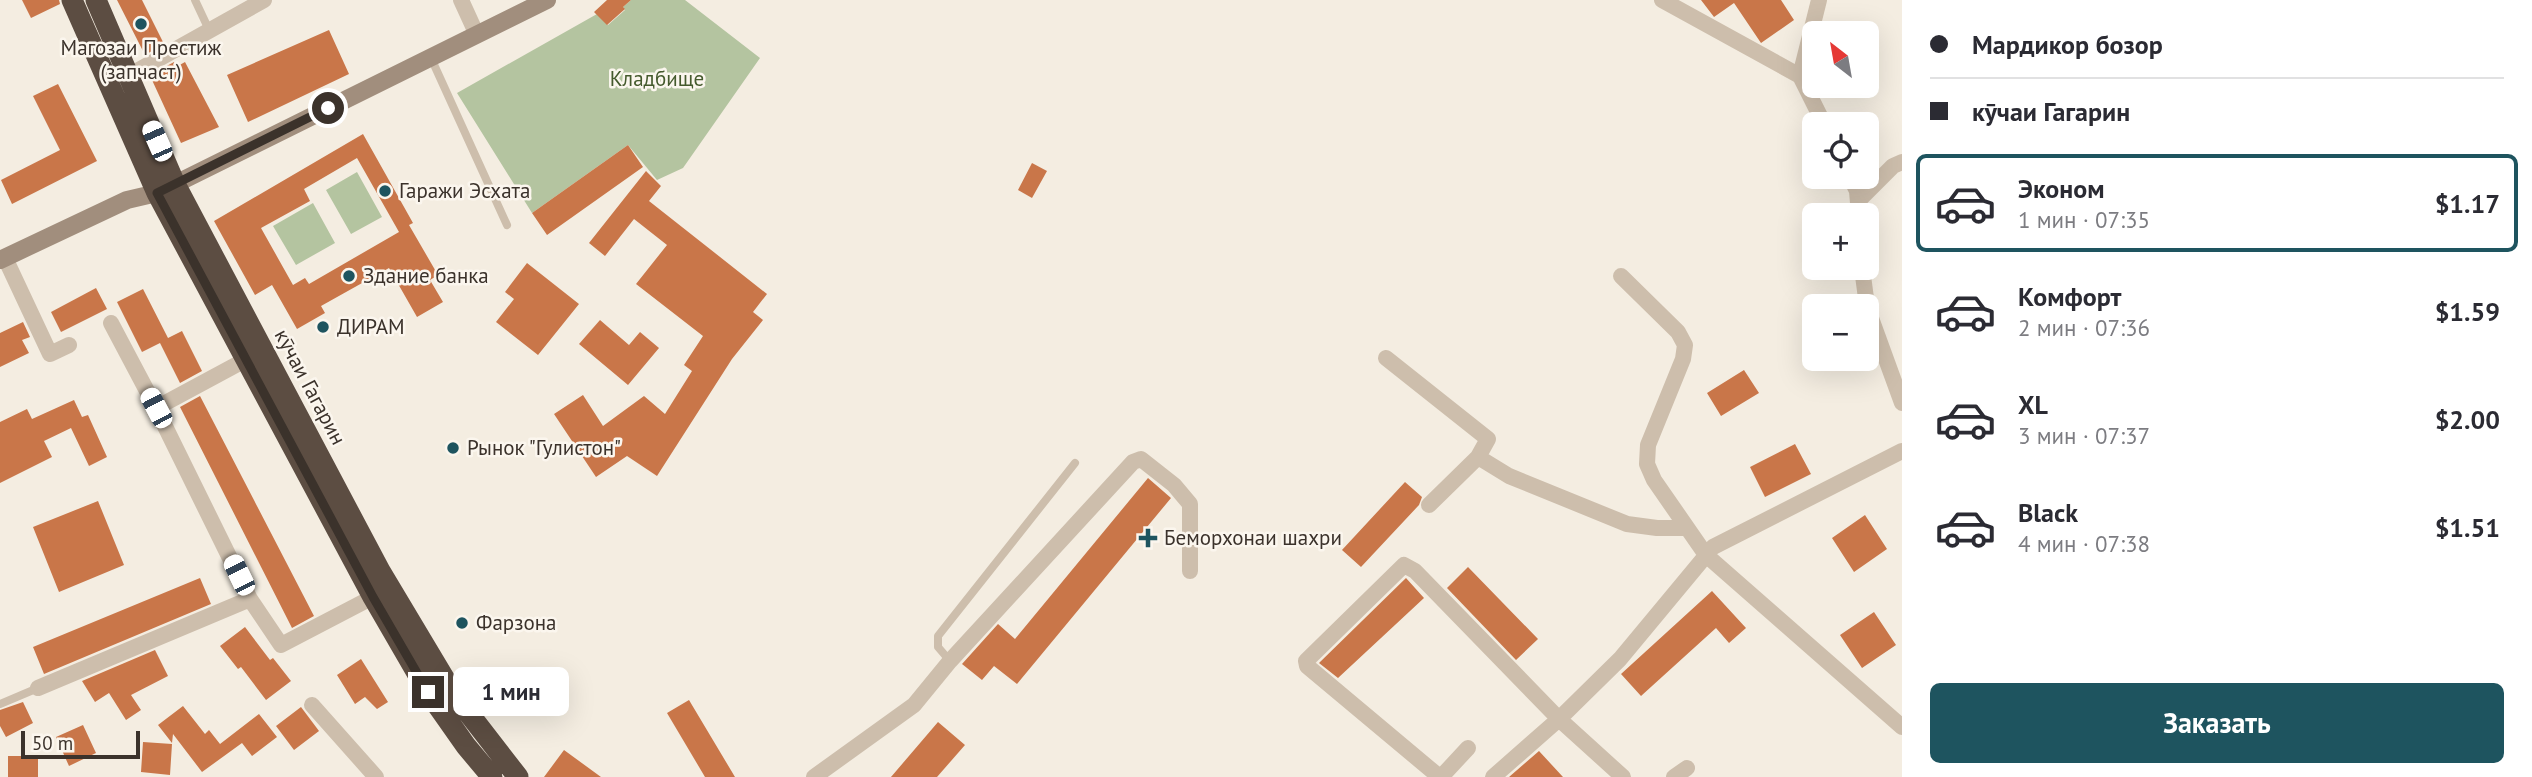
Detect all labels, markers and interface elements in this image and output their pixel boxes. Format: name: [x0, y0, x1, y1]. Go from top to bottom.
marker: Магозаи Престиж (запчаст): [133, 16, 149, 32]
north arrow: [1802, 21, 1880, 98]
map controls: [1802, 21, 1879, 371]
text: Мардикор бозор: [1972, 28, 2163, 61]
place label: Магозаи Престиж (запчаст): [61, 34, 222, 85]
park label: Кладбище: [610, 65, 704, 92]
route start: [312, 92, 344, 124]
text: кӯчаи Гагарин: [1972, 95, 2130, 128]
button: locate: [1802, 112, 1879, 189]
car: [139, 118, 176, 164]
icon: car: [1934, 172, 1997, 235]
text: Эконом: [2018, 172, 2105, 205]
place label: Гаражи Эсхата: [399, 177, 530, 204]
marker: Гаражи Эсхата: [377, 183, 393, 199]
text: $1.17: [2435, 187, 2500, 220]
button: +: [1802, 203, 1879, 280]
text: 1 мин · 07:35: [2018, 205, 2150, 234]
place label: Здание банка: [363, 262, 489, 289]
marker: Здание банка: [341, 268, 357, 284]
icon: car: [1934, 280, 1997, 343]
text: Комфорт: [2018, 280, 2121, 313]
button: −: [1802, 294, 1879, 371]
text: $1.59: [2435, 295, 2500, 328]
place label: ДИРАМ: [337, 313, 405, 340]
text: 2 мин · 07:36: [2018, 313, 2150, 342]
marker: ДИРАМ: [315, 319, 331, 335]
street label: кӯчаи Гагарин: [269, 324, 352, 449]
car: [137, 385, 176, 431]
icon: car: [1934, 388, 1997, 451]
text: XL: [2018, 388, 2048, 421]
text: $2.00: [2435, 403, 2500, 436]
text: 3 мин · 07:37: [2018, 421, 2150, 450]
place label: Рынок "Гулистон": [467, 434, 621, 461]
marker: Рынок "Гулистон": [445, 440, 461, 456]
icon: car: [1934, 496, 1997, 559]
text: Black: [2018, 496, 2078, 529]
text: $1.51: [2435, 511, 2500, 544]
place label: Беморхонаи шахри: [1164, 524, 1342, 551]
marker: Беморхонаи шахри: [1138, 528, 1158, 548]
text: 4 мин · 07:38: [2018, 529, 2150, 558]
car: [221, 552, 258, 598]
place label: Фарзона: [476, 609, 556, 636]
marker: Фарзона: [454, 615, 470, 631]
callout: 1 мин: [452, 668, 568, 716]
route end: [412, 676, 444, 708]
text: 1 мин: [481, 677, 541, 706]
button: Заказать: [1930, 683, 2504, 763]
scale bar: [21, 728, 140, 760]
text: 50 m: [32, 731, 73, 755]

